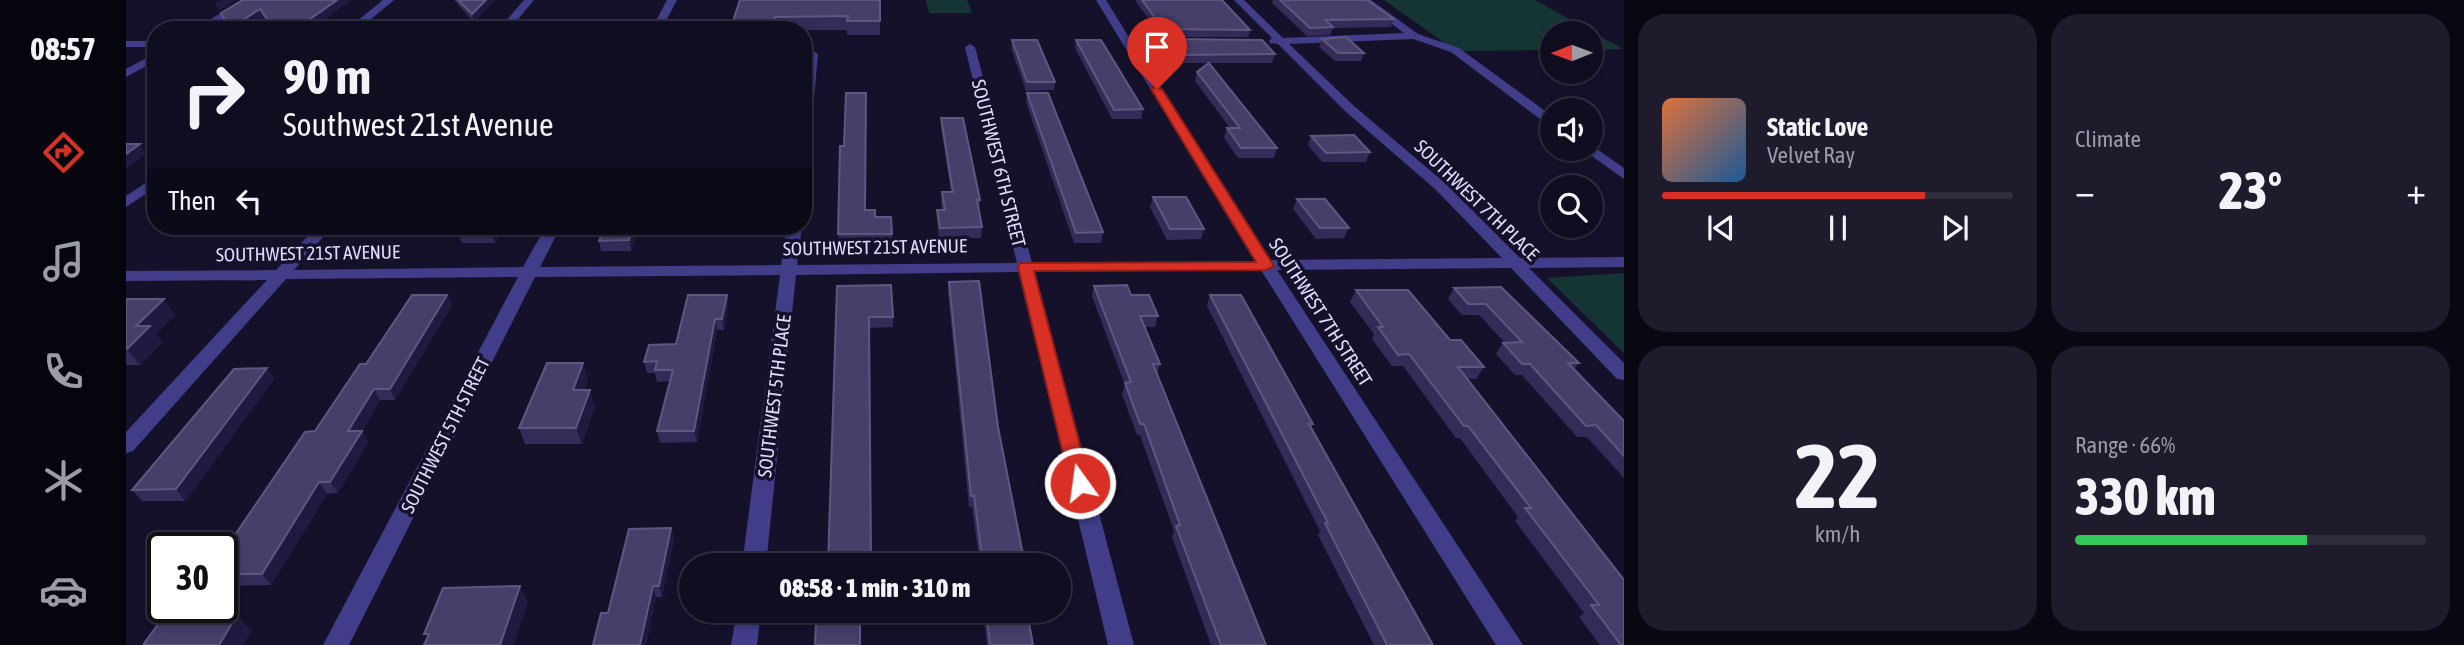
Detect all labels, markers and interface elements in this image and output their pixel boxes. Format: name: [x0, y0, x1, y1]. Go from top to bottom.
pin: [1127, 17, 1187, 89]
north arrow: [1540, 21, 1603, 84]
map controls: [1540, 21, 1603, 238]
icon: arrive: [1138, 28, 1176, 66]
text: 08:57: [30, 30, 96, 67]
text: 90 m: [283, 48, 371, 104]
icon: right: [168, 49, 259, 140]
street label: SOUTHWEST 6TH STREET: [968, 77, 1031, 250]
button: sound: [1540, 98, 1603, 161]
text: Southwest 21st Avenue: [283, 106, 553, 143]
text: Static Love: [1767, 112, 1868, 142]
text: Climate: [2075, 126, 2141, 152]
icon: directions: [39, 128, 88, 177]
street label: SOUTHWEST 7TH PLACE: [1410, 135, 1544, 265]
text: Velvet Ray: [1767, 142, 1855, 168]
text: 23°: [2219, 160, 2282, 220]
text: −: [2075, 169, 2095, 212]
text: +: [2406, 169, 2426, 212]
button: search: [1540, 175, 1603, 238]
icon: left: [230, 182, 268, 220]
text: Then: [168, 186, 216, 216]
icon: previous: [1702, 209, 1740, 247]
icon: pause: [1819, 209, 1857, 247]
icon: next: [1936, 209, 1974, 247]
street label: SOUTHWEST 21ST AVENUE: [783, 234, 967, 260]
street label: SOUTHWEST 7TH STREET: [1265, 234, 1377, 391]
icon: music: [39, 237, 88, 286]
street label: SOUTHWEST 21ST AVENUE: [216, 240, 400, 266]
street label: SOUTHWEST 5TH PLACE: [753, 313, 795, 479]
icon: phone: [39, 347, 88, 396]
street label: SOUTHWEST 5TH STREET: [396, 353, 494, 517]
text: 22: [1795, 423, 1880, 527]
text: Range · 66%: [2075, 432, 2175, 458]
position arrow: [1043, 446, 1117, 520]
icon: climate: [39, 456, 88, 505]
text: 330 km: [2075, 466, 2216, 526]
text: km/h: [1815, 521, 1860, 547]
speed limit sign: 30: [147, 532, 238, 623]
icon: car: [39, 566, 88, 615]
text: 08:58 · 1 min · 310 m: [780, 573, 970, 603]

